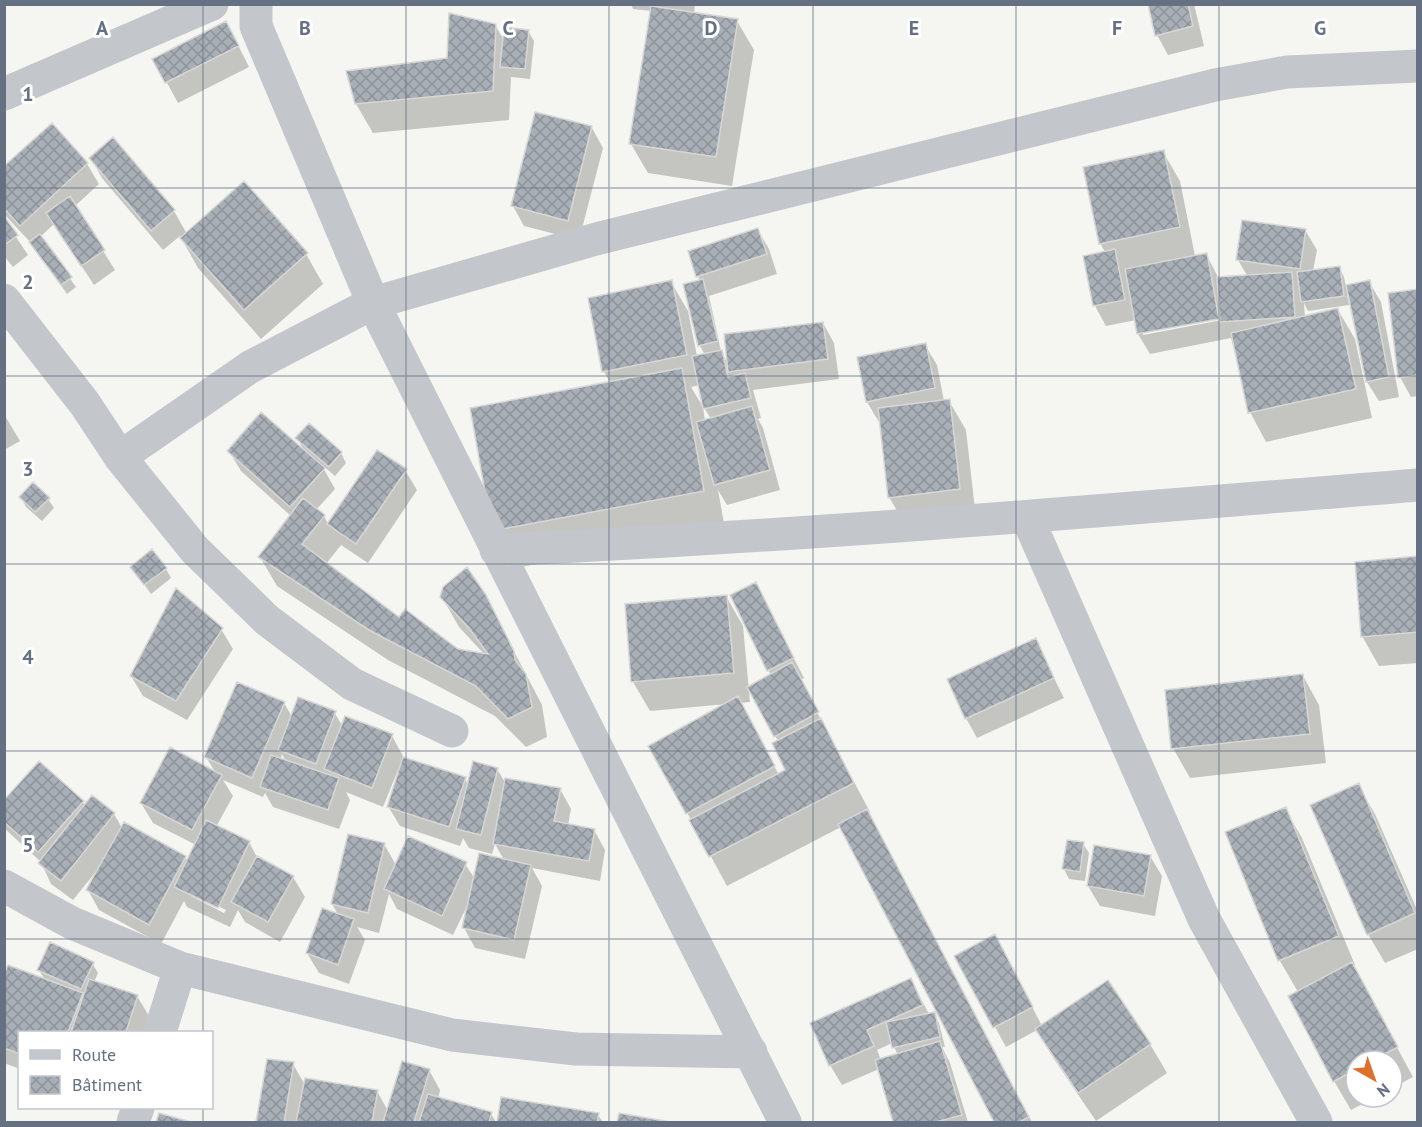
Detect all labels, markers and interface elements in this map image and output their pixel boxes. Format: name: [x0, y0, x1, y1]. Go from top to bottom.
text: A: [96, 15, 109, 41]
text: B: [299, 15, 311, 41]
text: C: [502, 15, 514, 41]
text: D: [705, 15, 718, 41]
text: E: [909, 15, 919, 41]
text: F: [1112, 15, 1122, 41]
text: G: [1314, 15, 1326, 41]
text: 1: [22, 81, 34, 107]
text: 2: [22, 269, 34, 295]
text: 3: [22, 456, 34, 482]
text: 4: [22, 644, 34, 670]
text: 5: [22, 832, 34, 858]
legend: [18, 1031, 213, 1109]
text: Route: [72, 1043, 116, 1066]
north arrow: [1344, 1049, 1404, 1109]
text: Bâtiment: [72, 1073, 142, 1096]
text: N: [1373, 1079, 1394, 1102]

